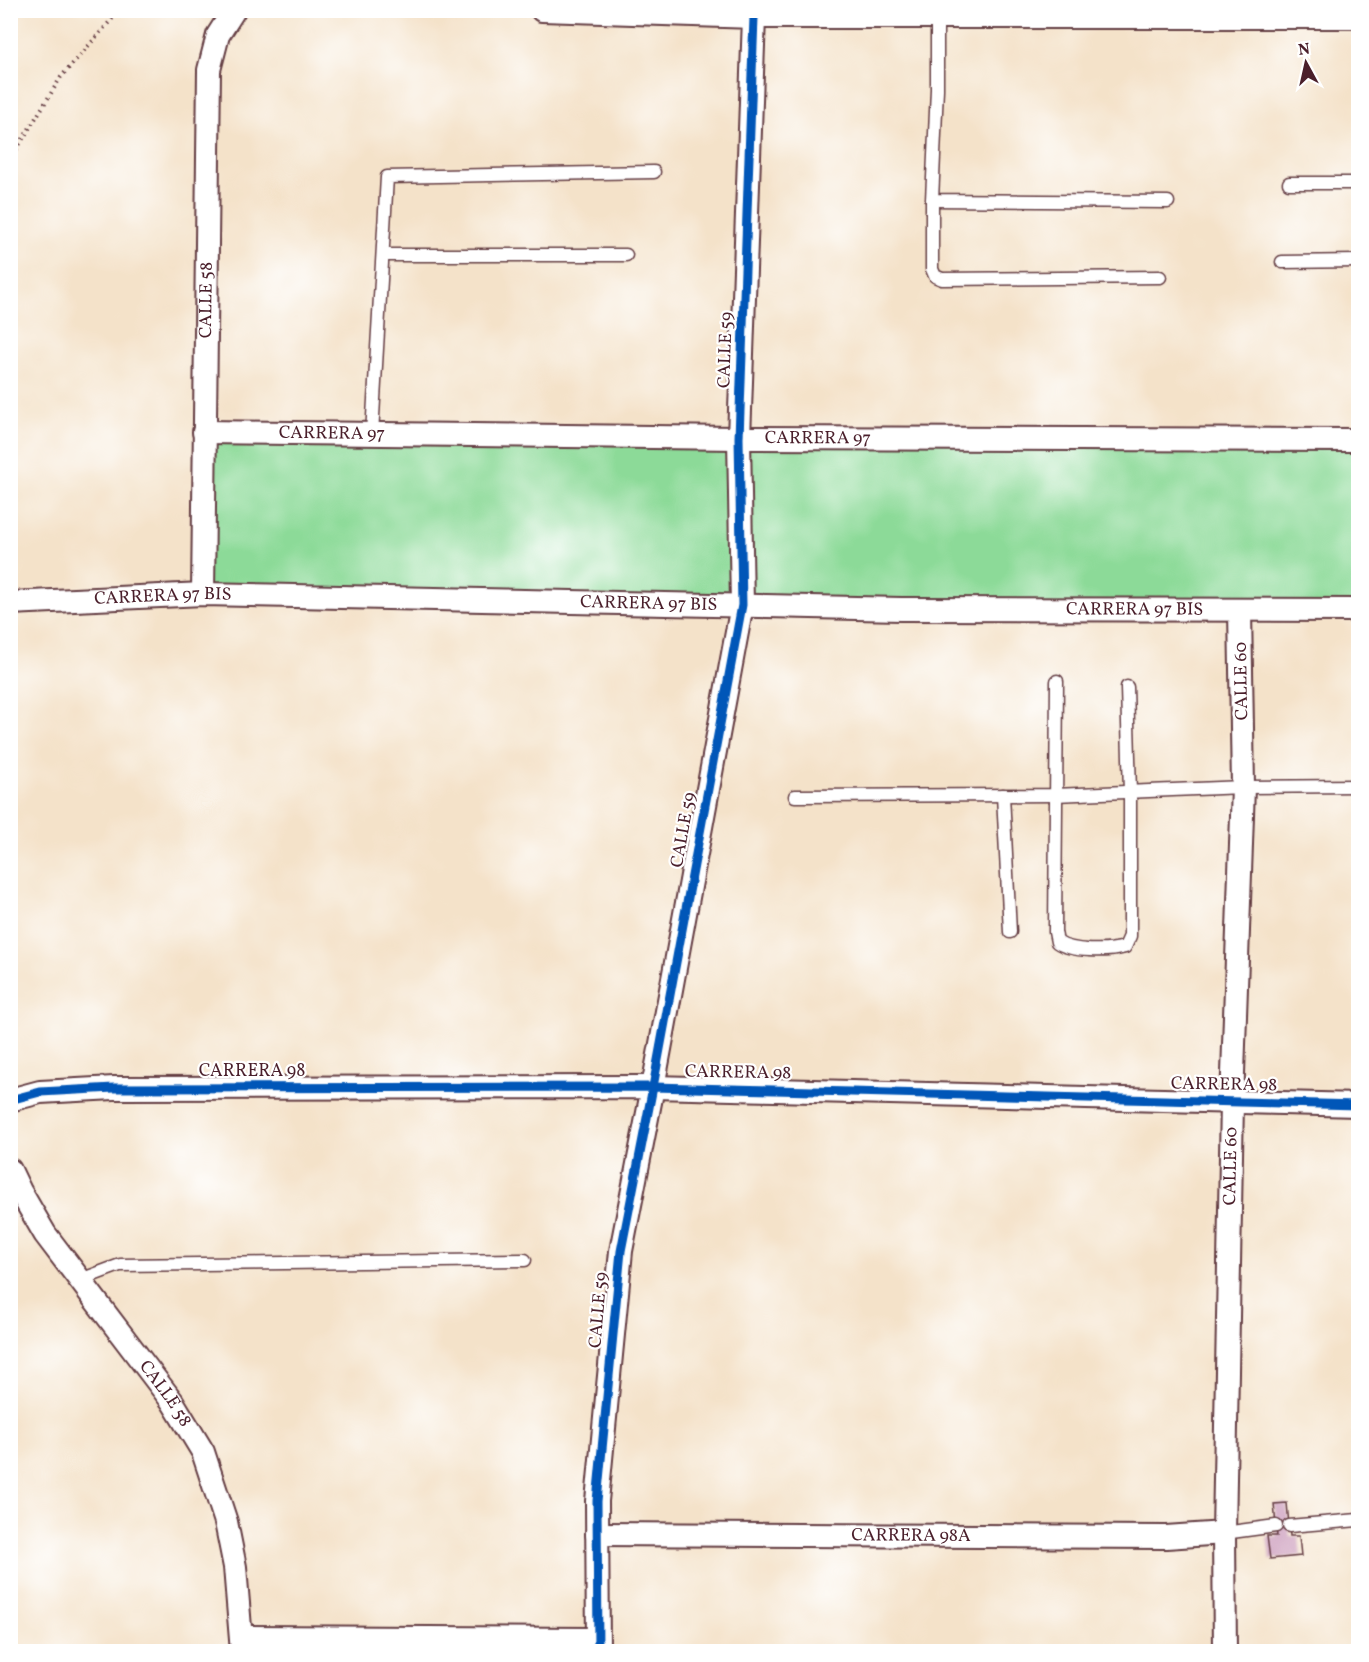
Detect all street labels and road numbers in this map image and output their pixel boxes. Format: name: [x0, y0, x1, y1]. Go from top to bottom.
street label: CALLE 58: [193, 262, 219, 338]
street label: CALLE 59: [712, 311, 740, 389]
street label: CARRERA 97: [279, 420, 385, 447]
street label: CARRERA 97: [765, 426, 871, 451]
street label: CARRERA 97 BIS: [94, 581, 232, 612]
street label: CARRERA 97 BIS: [580, 590, 718, 618]
street label: CARRERA 97 BIS: [1066, 597, 1203, 622]
street label: CALLE 60: [1229, 641, 1255, 721]
street label: CALLE 59: [665, 790, 703, 870]
street label: CARRERA 98: [199, 1059, 305, 1084]
street label: CARRERA 98: [685, 1060, 791, 1086]
street label: CARRERA 98: [1171, 1072, 1277, 1098]
street label: CALLE 60: [1218, 1126, 1244, 1206]
street label: CALLE 59: [583, 1271, 615, 1349]
street label: CALLE 58: [133, 1355, 197, 1432]
street label: CARRERA 98A: [851, 1523, 971, 1548]

